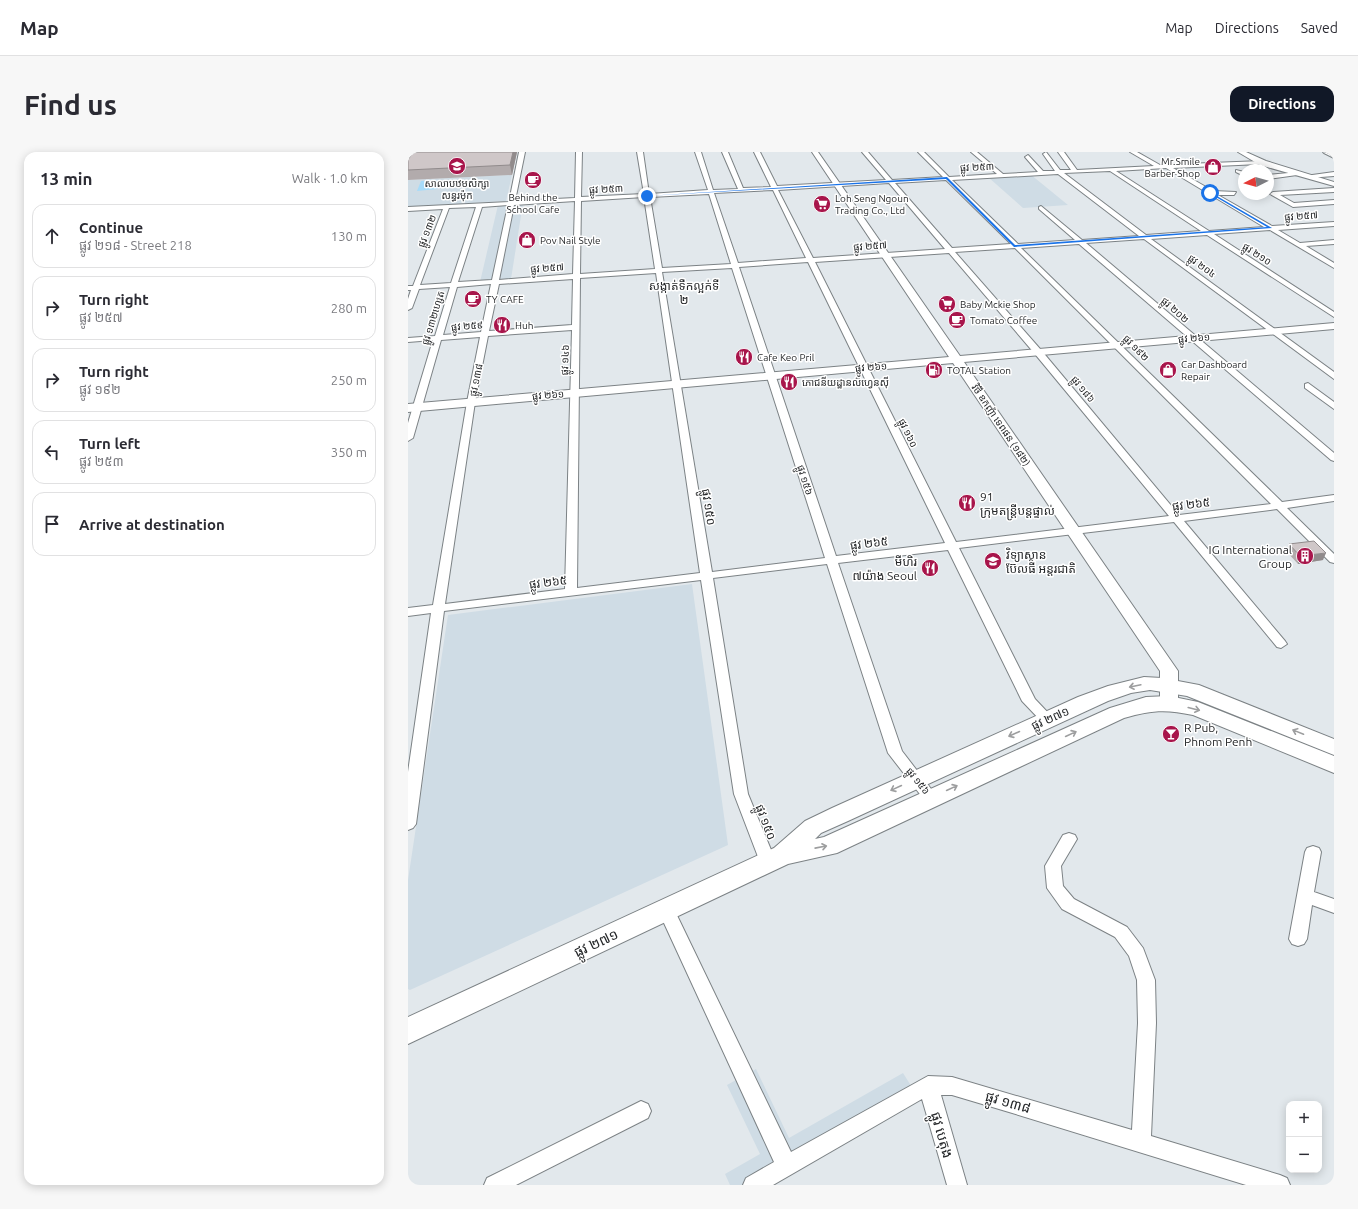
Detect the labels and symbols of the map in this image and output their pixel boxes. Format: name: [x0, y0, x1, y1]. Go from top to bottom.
school or university icon: សាលាបឋមសិក្សា សន្ធរម៉ុក: [447, 156, 467, 176]
place label: Mr.Smile Barber Shop: [1145, 156, 1200, 179]
shop icon: Mr.Smile Barber Shop: [1203, 157, 1223, 177]
street label: ផ្លូវ ២៥៣: [960, 161, 995, 177]
north arrow: [1238, 164, 1274, 200]
cafe icon: Behind the School Cafe: [523, 170, 543, 190]
place label: សាលាបឋមសិក្សា សន្ធរម៉ុក: [425, 178, 489, 202]
street label: ផ្លូវ ២៥៣: [589, 183, 624, 199]
route start: [1201, 184, 1219, 202]
route end: [638, 187, 656, 205]
place label: Behind the School Cafe: [507, 192, 559, 215]
place label: Loh Seng Ngoun Trading Co., Ltd: [835, 193, 909, 216]
supermarket icon: Loh Seng Ngoun Trading Co., Ltd: [812, 194, 832, 214]
street label: ផ្លូវ ២៥៧: [1284, 209, 1318, 227]
street label: ផ្លូវ ១៣២: [416, 213, 442, 250]
shop icon: Pov Nail Style: [517, 230, 537, 250]
place label: Pov Nail Style: [540, 235, 601, 246]
street label: ផ្លូវ ២៥៧: [853, 239, 887, 257]
street label: ផ្លូវ ២១០: [1238, 241, 1273, 271]
street label: ផ្លូវ ២០៤: [1183, 252, 1218, 283]
street label: ផ្លូវ ២៥៧: [530, 261, 564, 279]
district label: សង្កាត់ទឹកល្អក់ទី ២: [649, 279, 719, 306]
cafe icon: TY CAFE: [463, 289, 483, 309]
street label: ផ្លូវ ១៣២ហ្សេត: [420, 290, 450, 348]
place label: TY CAFE: [486, 294, 524, 305]
supermarket icon: Baby Mckie Shop: [937, 294, 957, 314]
street label: ផ្លូវ ២០២: [1156, 295, 1191, 328]
place label: Baby Mckie Shop: [960, 299, 1036, 310]
cafe icon: Tomato Coffee: [947, 310, 967, 330]
restaurant icon: Huh: [492, 315, 512, 335]
place label: Tomato Coffee: [970, 315, 1037, 326]
street label: ផ្លូវ ២៥៩: [451, 319, 484, 337]
place label: Huh: [515, 320, 533, 331]
street label: ផ្លូវ ២៦១: [1178, 331, 1211, 349]
street label: ផ្លូវ ១៩២: [1118, 333, 1151, 366]
street label: ផ្លូវ ១៤៦: [559, 344, 575, 376]
restaurant icon: Cafe Keo Pril: [734, 347, 754, 367]
place label: Cafe Keo Pril: [757, 352, 815, 363]
place label: Car Dashboard Repair: [1181, 359, 1247, 382]
street label: ផ្លូវ ២៦១: [855, 360, 888, 378]
fuel station icon: TOTAL Station: [924, 360, 944, 380]
shop icon: Car Dashboard Repair: [1158, 360, 1178, 380]
street label: ផ្លូវ ១៣៨: [467, 363, 488, 398]
place label: TOTAL Station: [947, 365, 1011, 376]
restaurant icon: ភោជនីយដ្ឋានលិហ្វេនសុី: [779, 372, 799, 392]
street label: ផ្លូវ ១៨៦: [1066, 374, 1097, 407]
place label: ភោជនីយដ្ឋានលិហ្វេនសុី: [802, 376, 889, 389]
street label: វិថី ឧកញ៉ា ទេពផន (១៨២): [969, 381, 1033, 468]
street label: ផ្លូវ ២៦១: [532, 388, 565, 406]
street label: ផ្លូវ ១៦០: [893, 417, 920, 451]
street label: ផ្លូវ ១៥៦: [791, 464, 815, 498]
street label: ផ្លូវ ១៥០: [695, 488, 718, 527]
place label: 91 ក្រុមតន្រ្តីបន្តផ្ទាល់: [980, 490, 1055, 521]
restaurant icon: 91 ក្រុមតន្រ្តីបន្តផ្ទាល់: [957, 493, 977, 513]
street label: ផ្លូវ ២៦៥: [1171, 495, 1211, 517]
street label: ផ្លូវ ២៦៥: [849, 534, 889, 556]
place label: IG International Group: [1209, 543, 1292, 570]
building icon: IG International Group: [1295, 546, 1315, 566]
place label: វិទ្យាស្ថាន ប៊ែលធី អន្ដរជាតិ: [1006, 547, 1076, 576]
school or university icon: វិទ្យាស្ថាន ប៊ែលធី អន្ដរជាតិ: [983, 551, 1003, 571]
place label: មីហិរ ៧យ៉ាង Seoul: [852, 555, 918, 582]
restaurant icon: មីហិរ ៧យ៉ាង Seoul: [920, 558, 940, 578]
street label: ផ្លូវ ២៦៥: [528, 573, 568, 595]
one-way arrow: [1129, 682, 1142, 690]
street label: ផ្លូវ ២៧១: [1029, 704, 1073, 736]
one-way arrow: [1187, 705, 1200, 713]
place label: R Pub, Phnom Penh: [1184, 721, 1252, 748]
bar icon: R Pub, Phnom Penh: [1161, 724, 1181, 744]
one-way arrow: [1292, 728, 1304, 735]
one-way arrow: [1064, 730, 1076, 737]
one-way arrow: [1009, 731, 1021, 738]
street label: ផ្លូវ ១៥៦: [901, 766, 932, 799]
one-way arrow: [946, 784, 958, 791]
one-way arrow: [890, 785, 902, 792]
street label: ផ្លូវ ១៥០: [749, 802, 779, 843]
one-way arrow: [815, 843, 828, 851]
street label: ផ្លូវ ២៧១: [571, 926, 622, 964]
street label: ផ្លូវ ១៣៨: [982, 1088, 1033, 1120]
street label: ផ្លូវ បេតុង: [924, 1110, 956, 1161]

